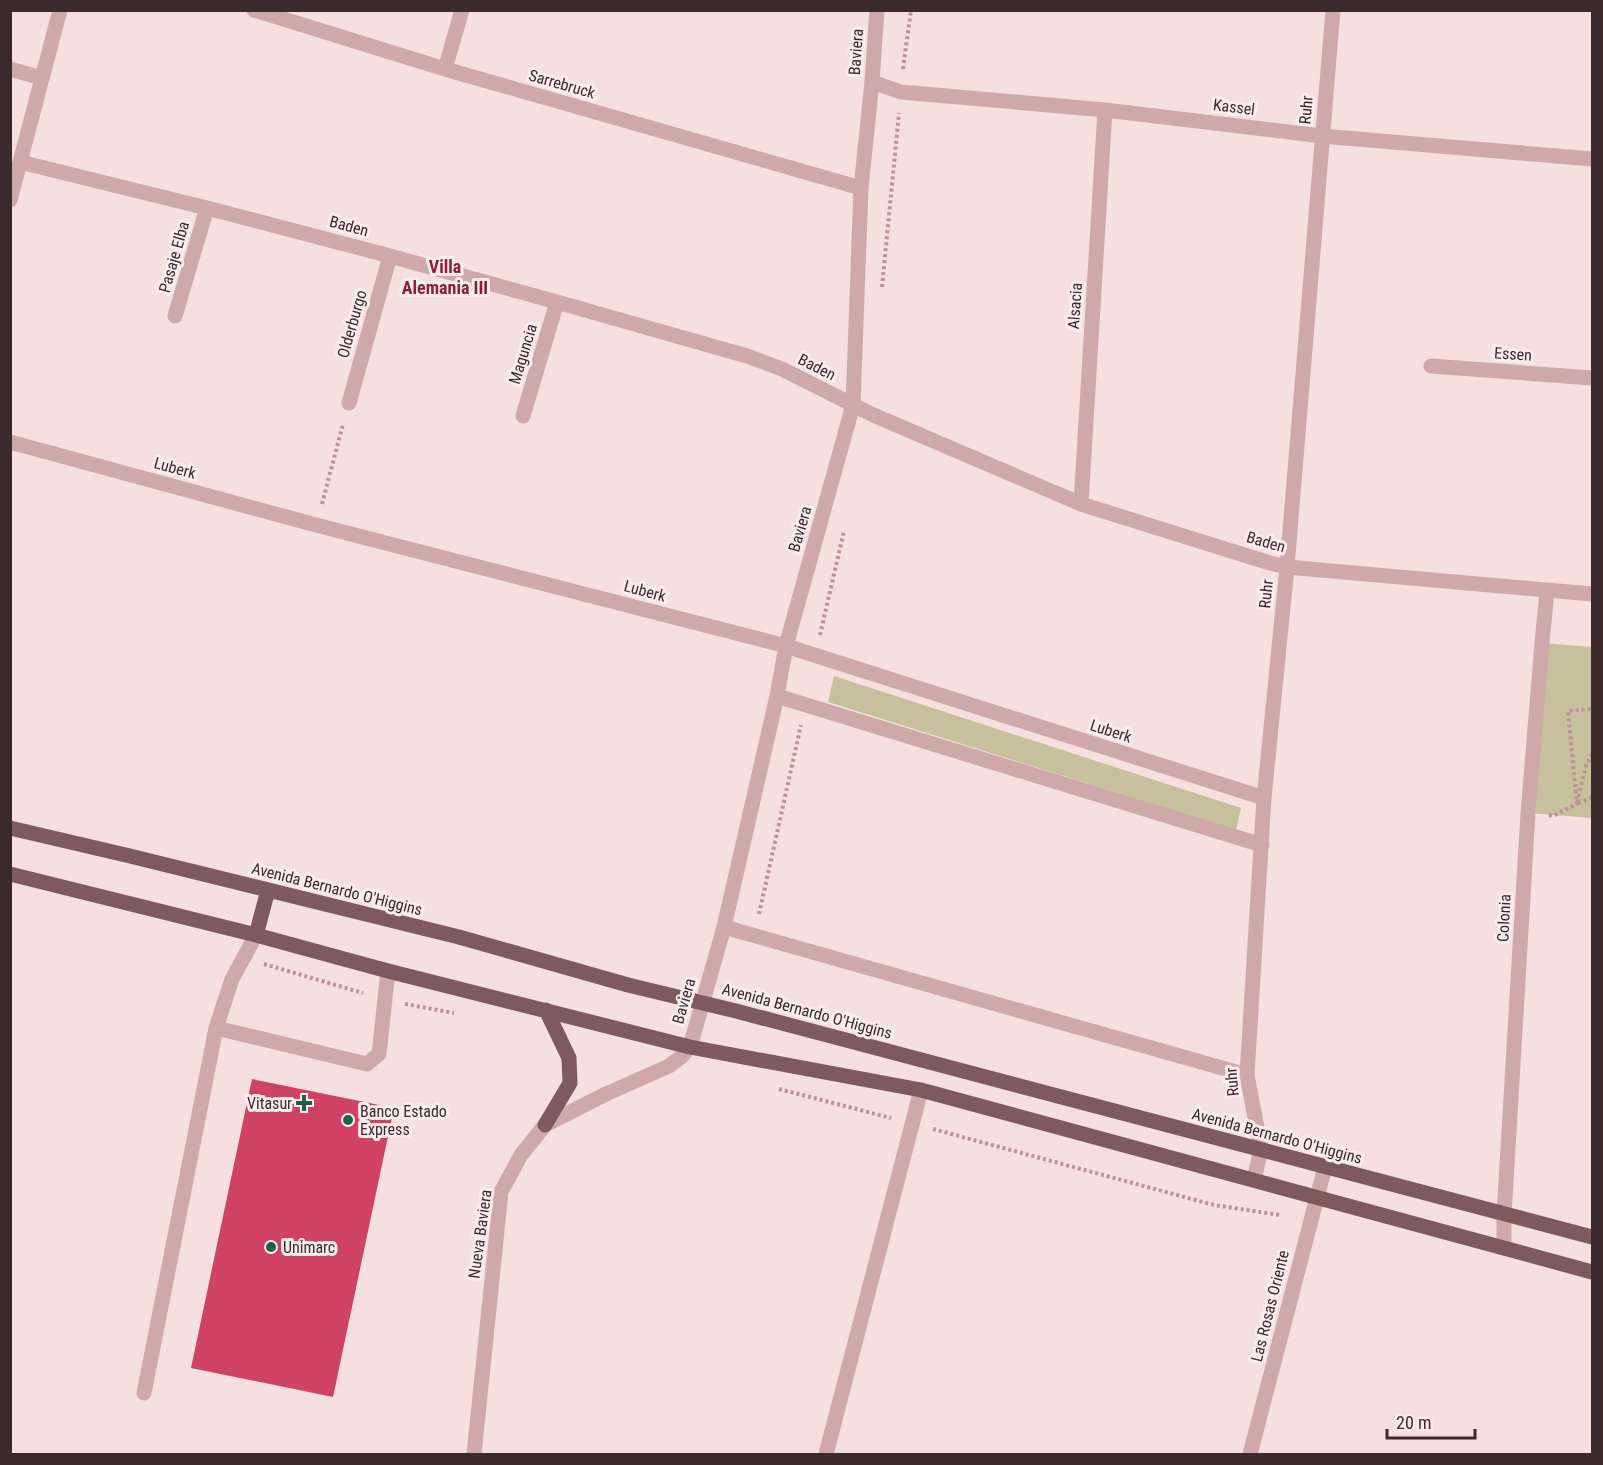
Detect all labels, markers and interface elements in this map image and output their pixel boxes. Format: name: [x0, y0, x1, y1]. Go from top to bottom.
street label: Baviera: [845, 28, 867, 76]
street label: Sarrebruck: [527, 65, 598, 103]
street label: Kassel: [1212, 95, 1256, 119]
street label: Ruhr: [1295, 95, 1317, 125]
street label: Baden: [327, 212, 371, 240]
street label: Pasaje Elba: [155, 219, 193, 295]
district label: Villa Alemania III: [402, 256, 488, 298]
street label: Alsacia: [1064, 282, 1086, 330]
street label: Olderburgo: [333, 288, 371, 360]
street label: Maguncia: [505, 322, 541, 386]
street label: Essen: [1493, 343, 1533, 365]
street label: Baden: [795, 350, 839, 384]
street label: Luberk: [152, 453, 199, 483]
street label: Baviera: [784, 504, 816, 554]
street label: Baden: [1244, 527, 1288, 557]
street label: Luberk: [622, 576, 669, 606]
street label: Ruhr: [1255, 579, 1277, 609]
street label: Luberk: [1088, 715, 1135, 747]
street label: Avenida Bernardo O'Higgins: [250, 859, 424, 919]
street label: Colonia: [1493, 894, 1515, 942]
street label: Baviera: [668, 976, 700, 1026]
street label: Avenida Bernardo O'Higgins: [720, 979, 894, 1043]
street label: Ruhr: [1221, 1067, 1243, 1097]
place label: Vitasur: [247, 1094, 292, 1113]
marker: Vitasur: [297, 1096, 311, 1110]
place label: Banco Estado Express: [360, 1102, 447, 1139]
street label: Avenida Bernardo O'Higgins: [1190, 1104, 1364, 1168]
marker: Banco Estado Express: [341, 1113, 355, 1127]
street label: Nueva Baviera: [464, 1188, 496, 1280]
place label: Unimarc: [283, 1238, 335, 1257]
marker: Unimarc: [264, 1240, 278, 1254]
street label: Las Rosas Oriente: [1247, 1248, 1293, 1364]
scale bar: [1387, 1402, 1476, 1440]
text: 20 m: [1396, 1412, 1431, 1433]

